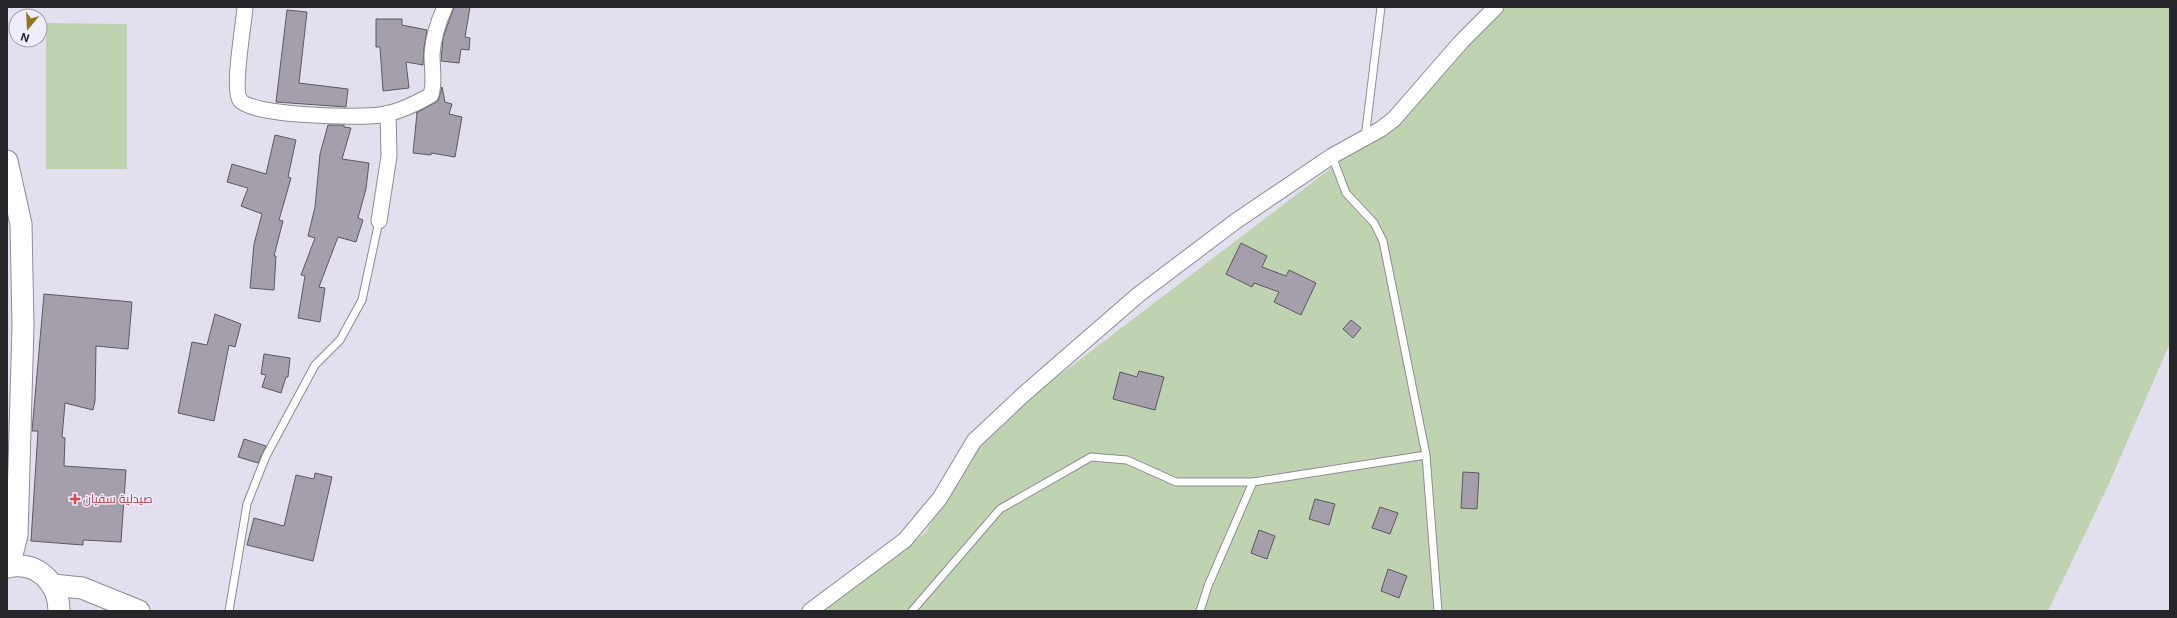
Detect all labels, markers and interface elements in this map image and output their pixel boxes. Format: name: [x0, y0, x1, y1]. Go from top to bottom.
north arrow: [8, 8, 48, 48]
text: N: [19, 30, 31, 45]
place label: صيدلية سفيان: [83, 491, 153, 506]
marker: صيدلية سفيان: [70, 494, 80, 504]

